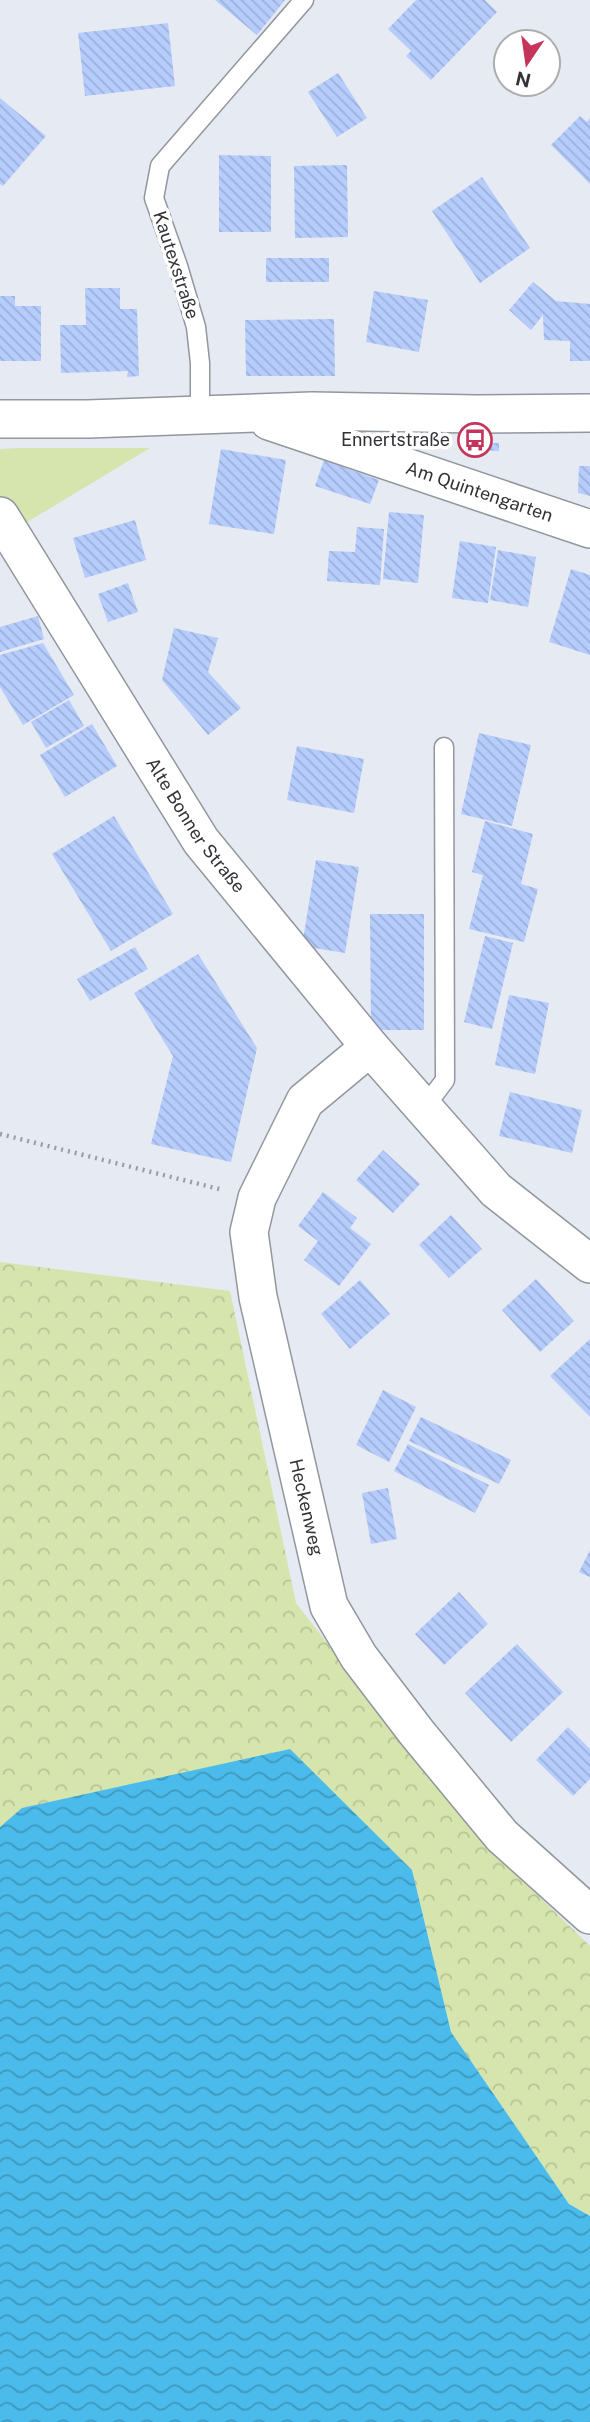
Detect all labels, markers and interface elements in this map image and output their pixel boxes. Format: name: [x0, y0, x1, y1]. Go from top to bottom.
north arrow: [492, 28, 562, 98]
text: N: [513, 67, 533, 92]
street label: Kautexstraße: [149, 208, 204, 321]
bus stop icon: Ennertstraße: [456, 421, 494, 459]
place label: Ennertstraße: [341, 429, 450, 450]
street label: Am Quintengarten: [403, 457, 556, 526]
street label: Alte Bonner Straße: [142, 754, 250, 897]
street label: Heckenweg: [286, 1457, 328, 1558]

